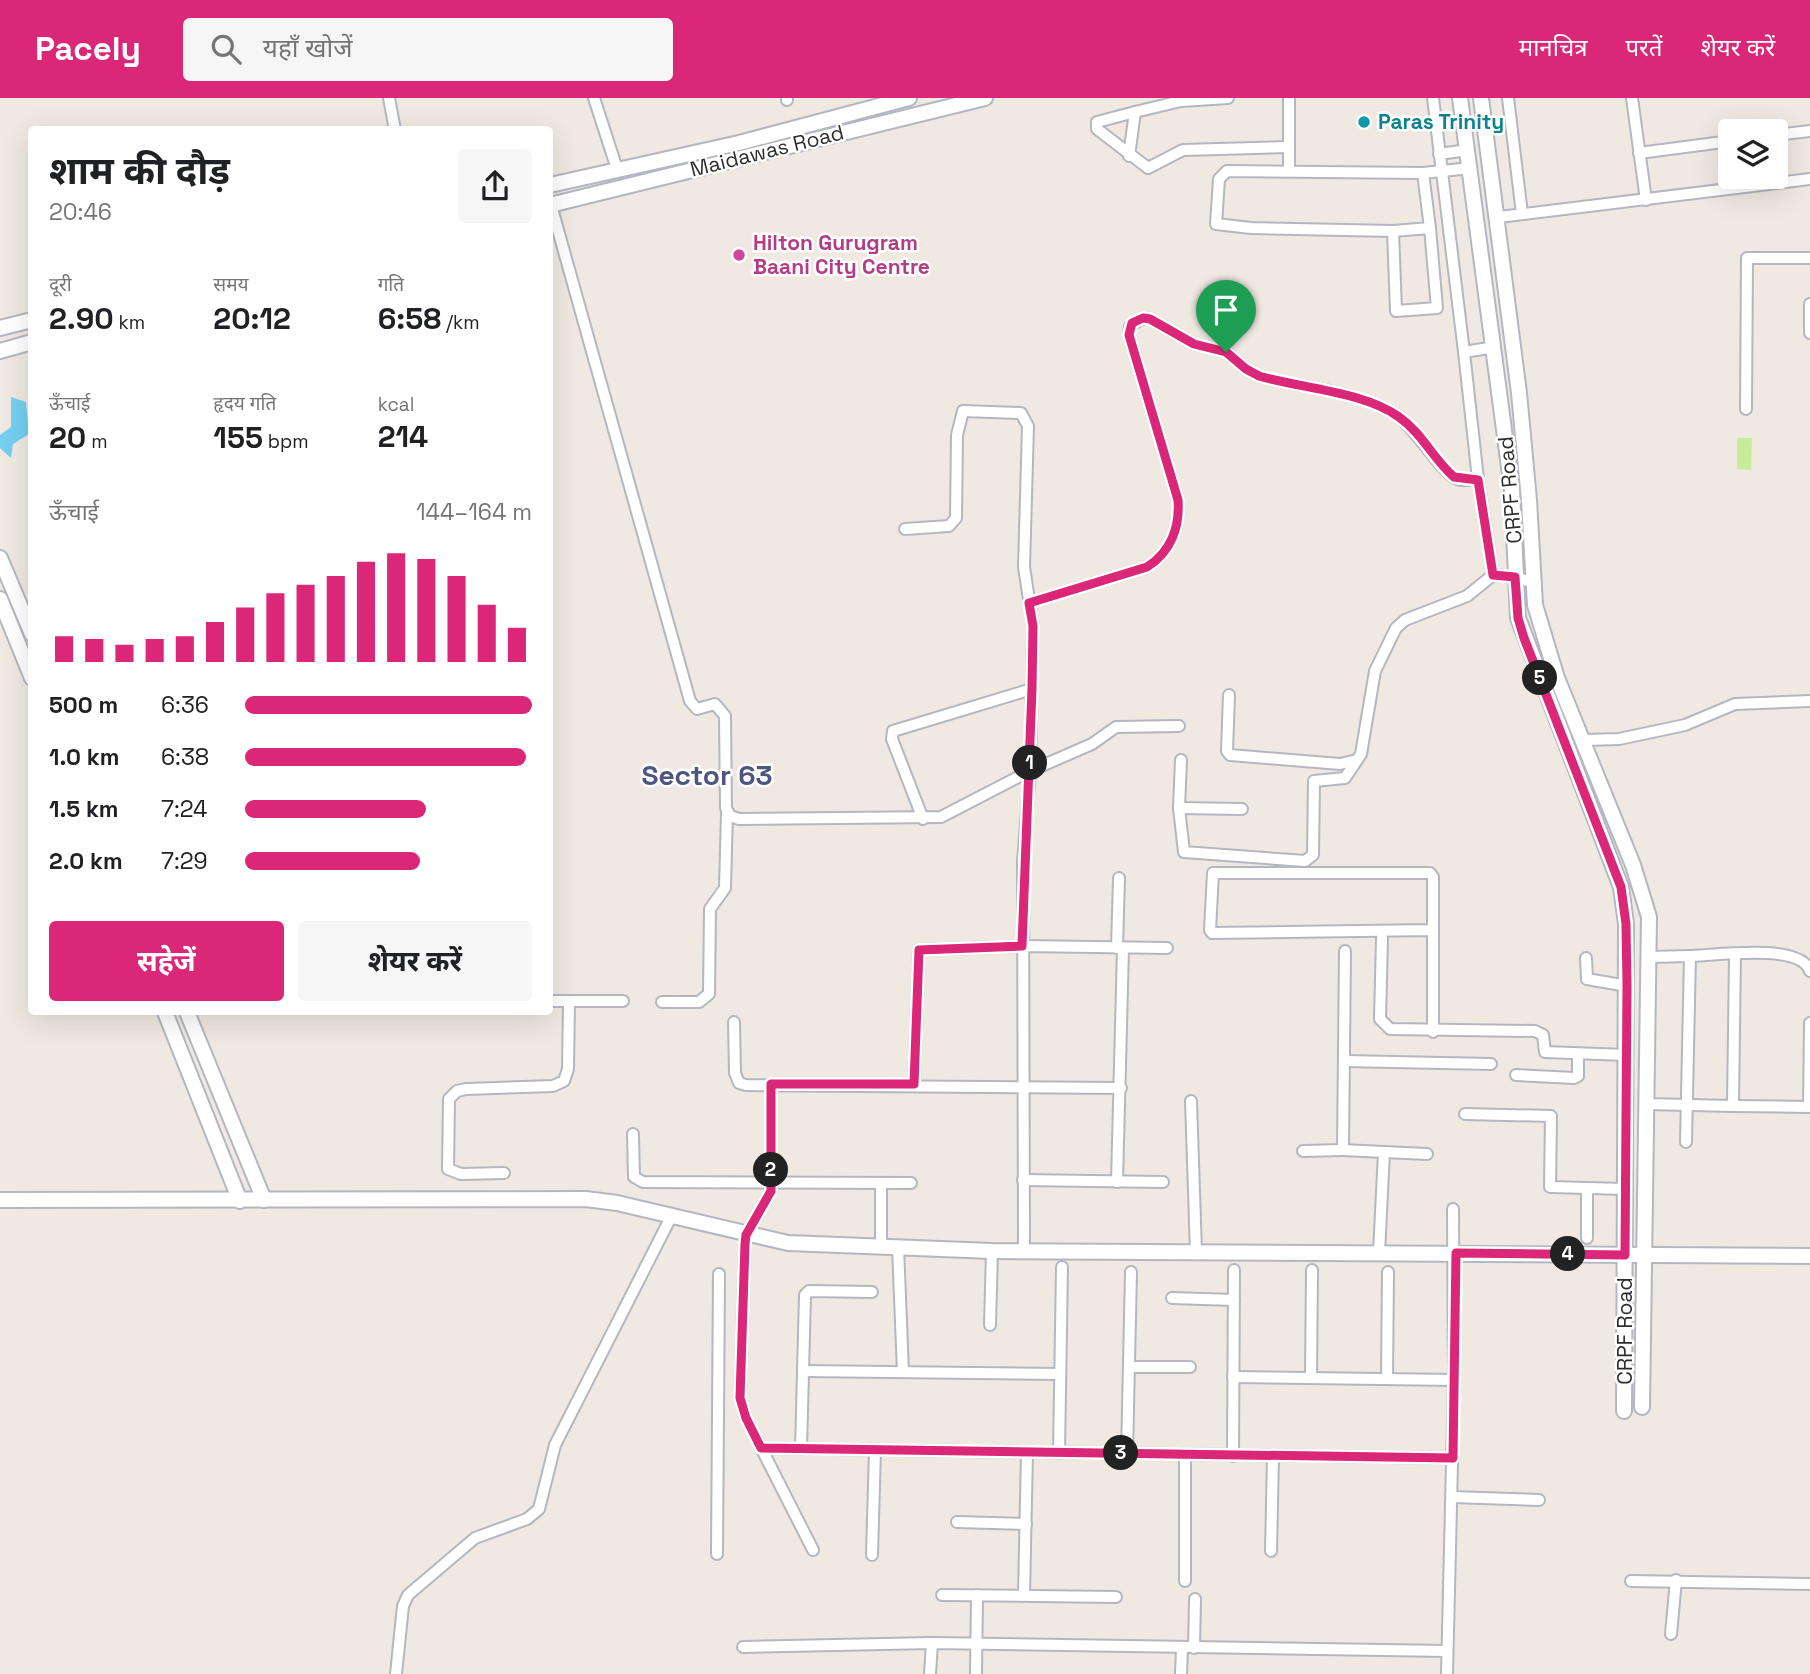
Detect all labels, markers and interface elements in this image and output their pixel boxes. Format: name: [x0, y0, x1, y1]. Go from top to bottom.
search box: [183, 18, 673, 81]
text: Pacely: [35, 28, 141, 70]
icon: search: [207, 30, 245, 68]
text: यहाँ खोजें: [263, 31, 352, 65]
text: मानचित्र: [1519, 32, 1587, 63]
text: परतें: [1625, 32, 1663, 63]
text: शेयर करें: [1701, 32, 1775, 63]
place label: Paras Trinity: [1378, 108, 1504, 135]
marker: Paras Trinity: [1356, 114, 1372, 130]
street label: Maidawas Road: [687, 118, 847, 183]
map controls: [1718, 119, 1788, 189]
button: layers: [1718, 119, 1788, 189]
text: शाम की दौड़: [49, 147, 230, 195]
button: share: [458, 149, 532, 223]
text: 20:46: [49, 197, 112, 227]
place label: Hilton Gurugram Baani City Centre: [753, 229, 930, 280]
marker: Hilton Gurugram Baani City Centre: [731, 247, 747, 263]
text: दूरी: [49, 272, 72, 297]
text: समय: [213, 272, 249, 297]
text: गति: [378, 272, 404, 297]
pin: [1196, 280, 1256, 352]
icon: arrive: [1207, 291, 1245, 329]
text: 2.90: [49, 299, 114, 338]
text: 20:12: [213, 299, 291, 338]
text: 6:58: [378, 299, 441, 338]
text: km: [114, 310, 145, 335]
text: /km: [441, 310, 480, 335]
text: ऊँचाई: [49, 391, 90, 416]
text: हृदय गति: [213, 391, 276, 416]
text: kcal: [378, 392, 414, 417]
text: 214: [378, 417, 428, 456]
text: 20: [49, 418, 86, 457]
text: 155: [213, 418, 263, 457]
text: m: [86, 429, 108, 454]
text: bpm: [263, 429, 309, 454]
street label: CRPF Road: [1491, 435, 1528, 545]
text: ऊँचाई: [49, 497, 99, 527]
text: 144–164 m: [416, 497, 532, 527]
pin: 5: [1522, 660, 1558, 696]
text: 5: [1534, 665, 1545, 690]
text: 500 m: [49, 690, 118, 720]
text: 6:36: [161, 690, 209, 720]
text: 1.0 km: [49, 742, 119, 772]
text: 6:38: [161, 742, 209, 772]
pin: 1: [1012, 746, 1048, 780]
text: 1: [1025, 750, 1034, 775]
district label: Sector 63: [641, 757, 773, 793]
text: 1.5 km: [49, 794, 119, 824]
text: 7:24: [161, 794, 207, 824]
text: 2.0 km: [49, 846, 123, 876]
text: 7:29: [161, 846, 208, 876]
button: सहेजें: [49, 921, 284, 1001]
button: शेयर करें: [298, 921, 532, 1001]
pin: 2: [754, 1152, 788, 1188]
text: 2: [765, 1157, 776, 1182]
pin: 4: [1550, 1236, 1586, 1272]
text: 4: [1561, 1241, 1574, 1266]
street label: CRPF Road: [1611, 1277, 1638, 1385]
pin: 3: [1104, 1436, 1138, 1470]
text: 3: [1115, 1440, 1126, 1465]

